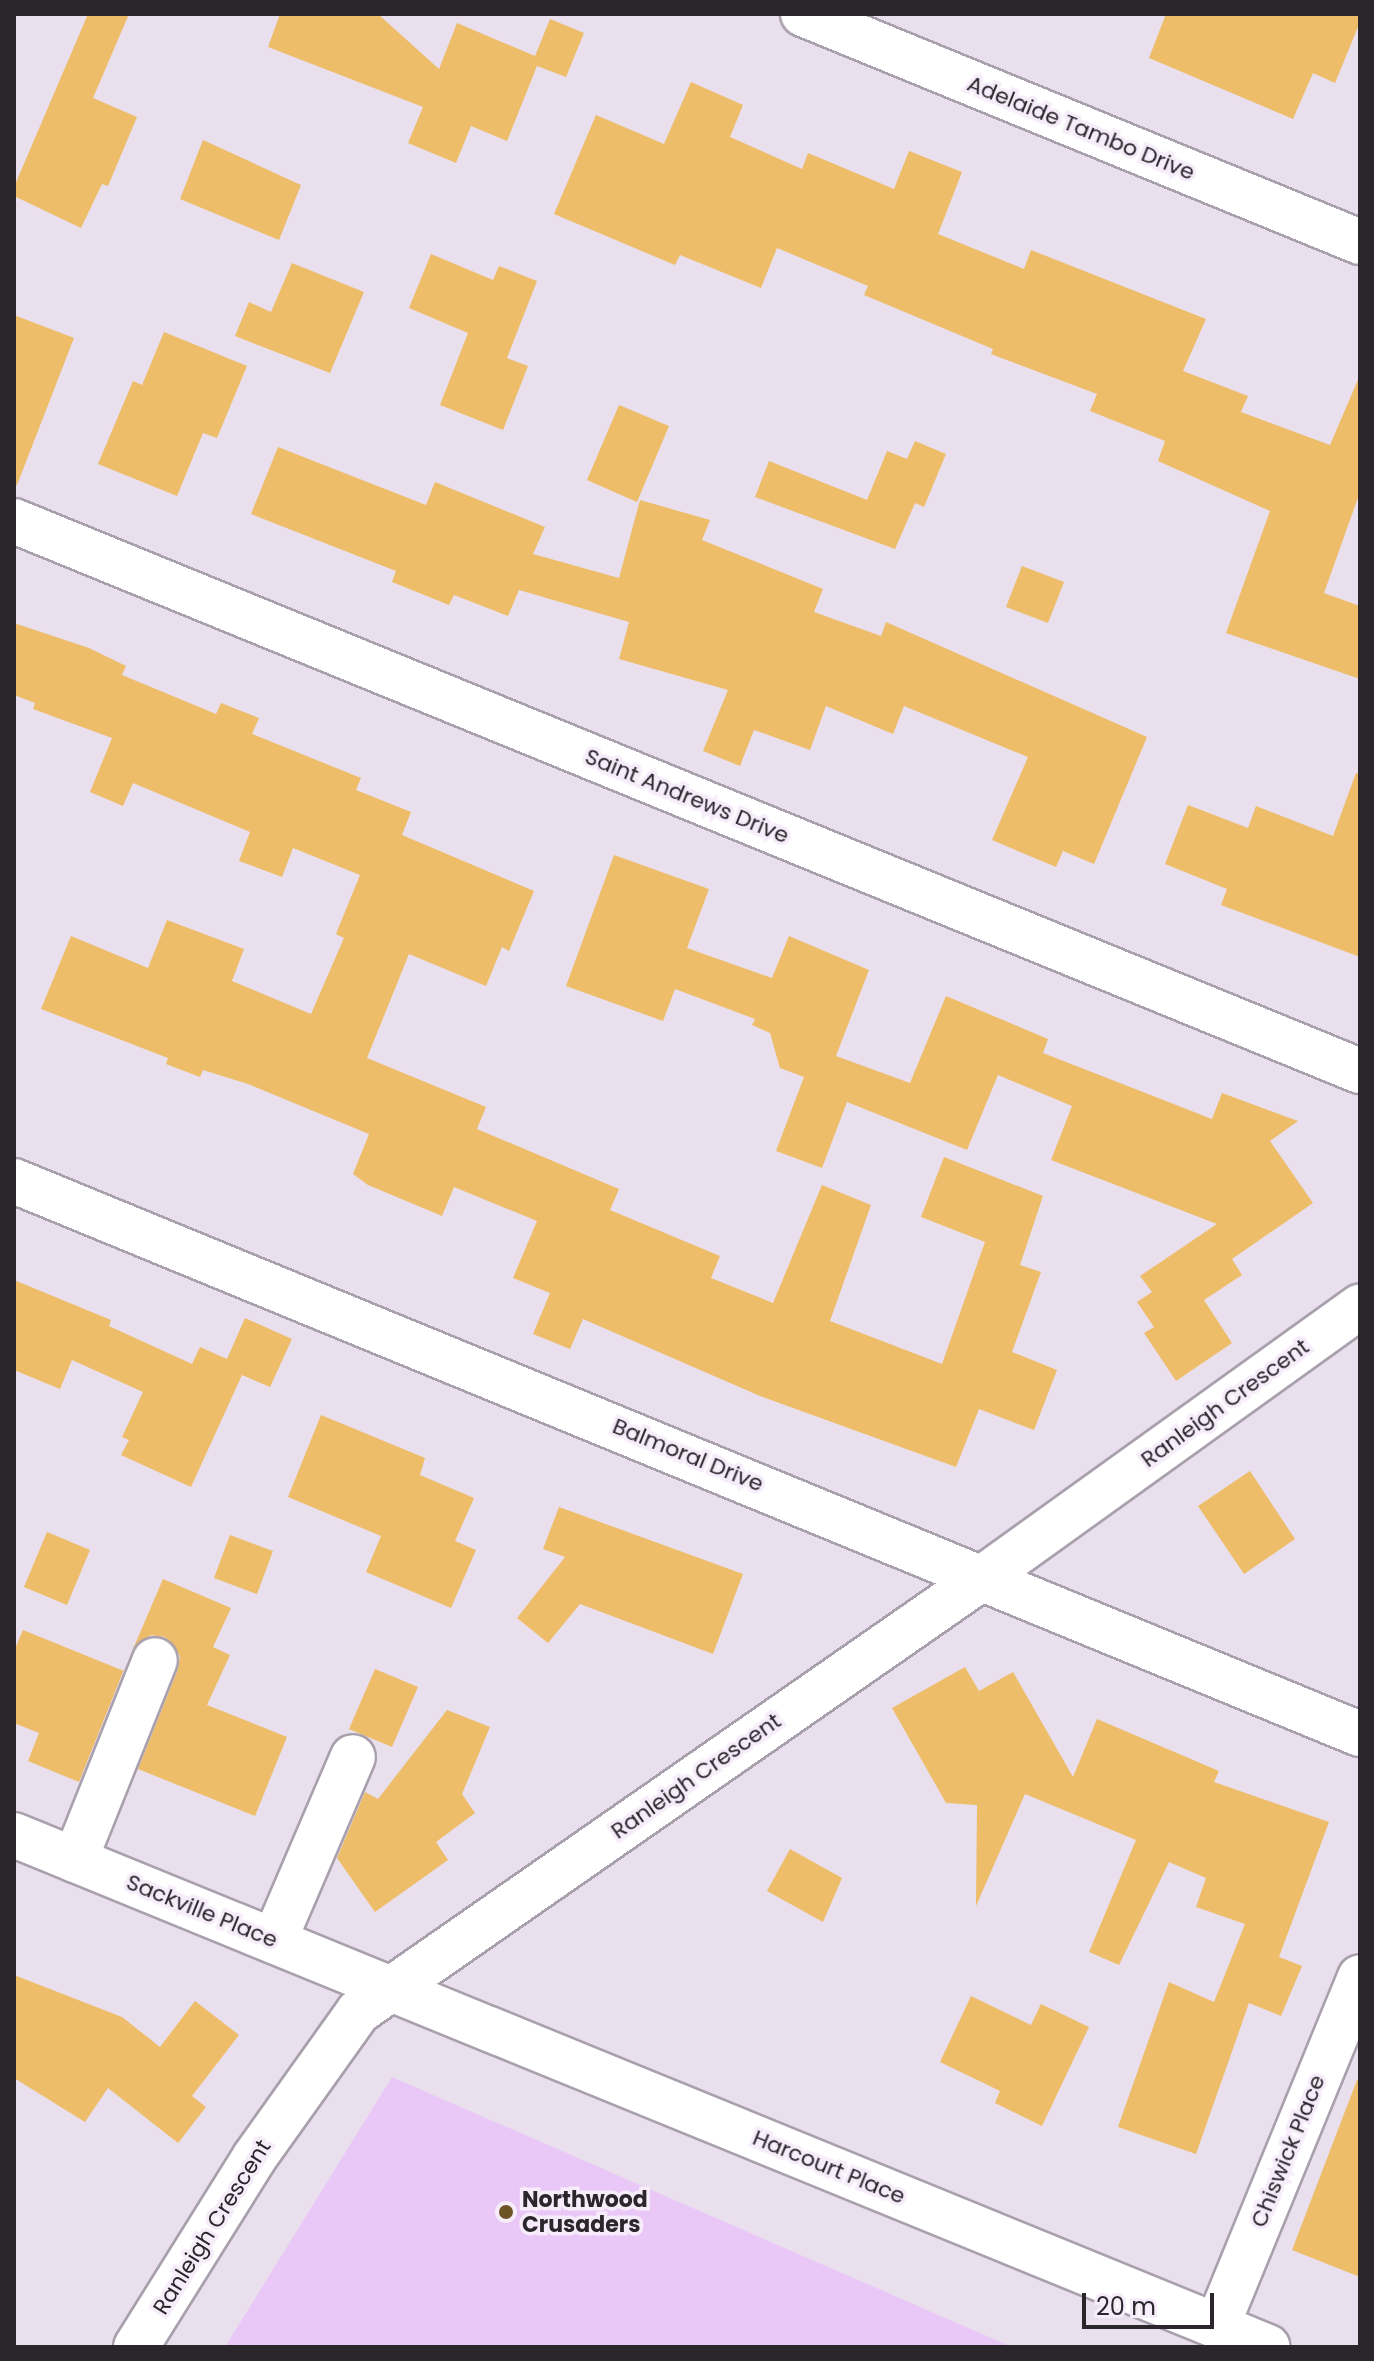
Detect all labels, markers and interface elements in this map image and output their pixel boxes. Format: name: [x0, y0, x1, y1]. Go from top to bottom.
street label: Adelaide Tambo Drive: [963, 70, 1199, 186]
street label: Saint Andrews Drive: [581, 743, 793, 849]
street label: Ranleigh Crescent: [1136, 1333, 1314, 1473]
street label: Balmoral Drive: [609, 1413, 767, 1497]
street label: Ranleigh Crescent: [606, 1708, 786, 1844]
street label: Sackville Place: [123, 1869, 281, 1953]
street label: Chiswick Place: [1245, 2071, 1331, 2231]
street label: Harcourt Place: [749, 2124, 909, 2210]
street label: Ranleigh Crescent: [148, 2135, 276, 2319]
place label: Northwood Crusaders: [522, 2186, 648, 2238]
marker: Northwood Crusaders: [497, 2203, 515, 2221]
scale bar: [1086, 2277, 1218, 2327]
text: 20 m: [1096, 2290, 1156, 2323]

